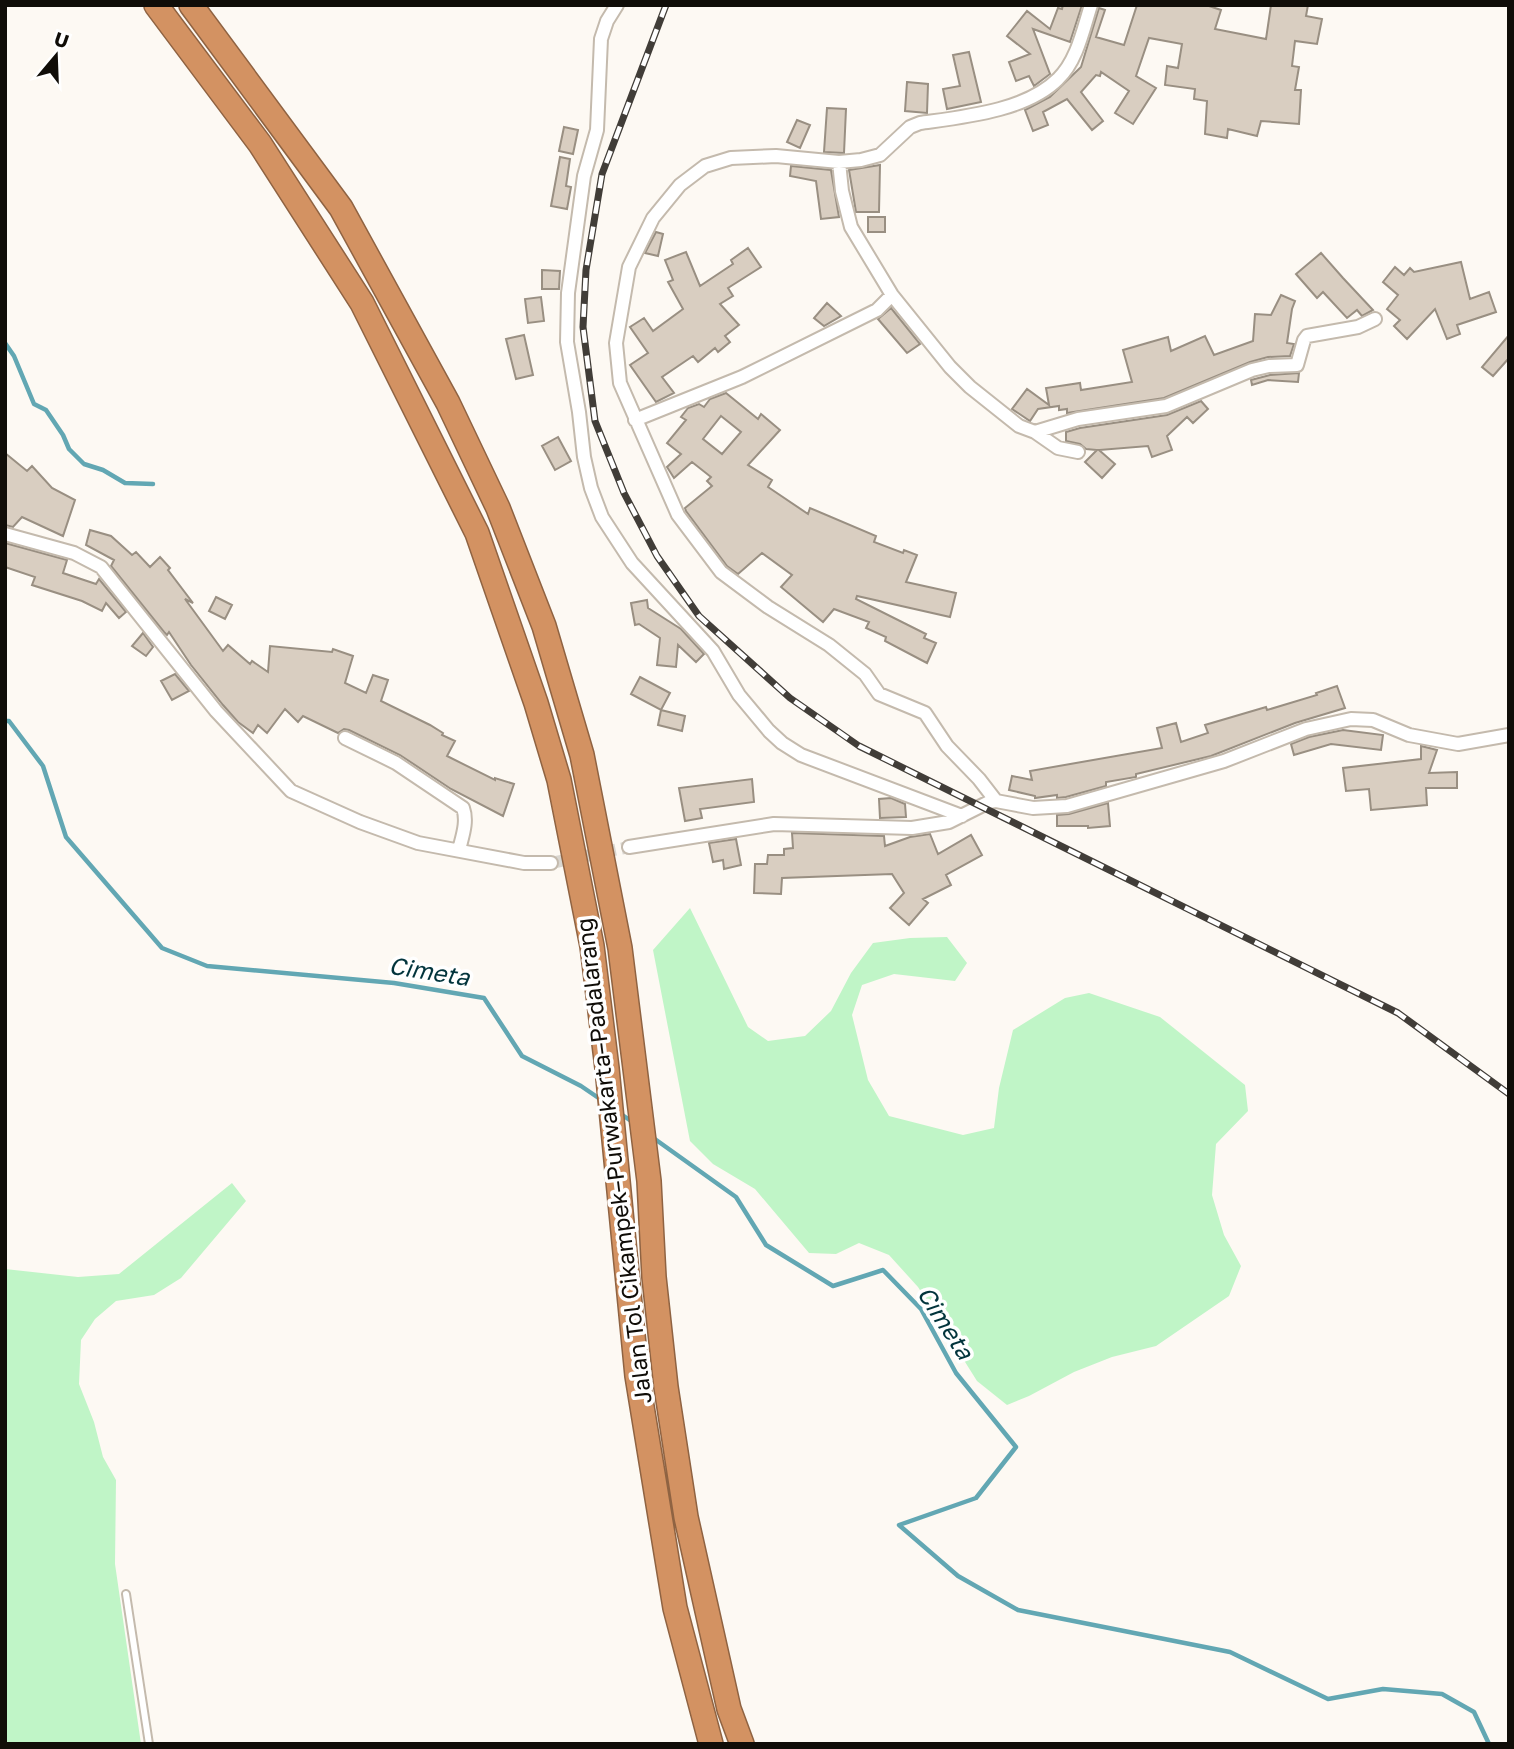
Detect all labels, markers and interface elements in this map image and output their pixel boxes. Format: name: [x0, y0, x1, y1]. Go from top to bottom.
north arrow: [21, 21, 91, 91]
text: U: [51, 26, 72, 53]
street label: Jalan Tol Cikampek–Purwakarta–Padalarang: [569, 917, 657, 1406]
water label: Cimeta: [387, 950, 473, 991]
water label: Cimeta: [912, 1280, 981, 1365]

